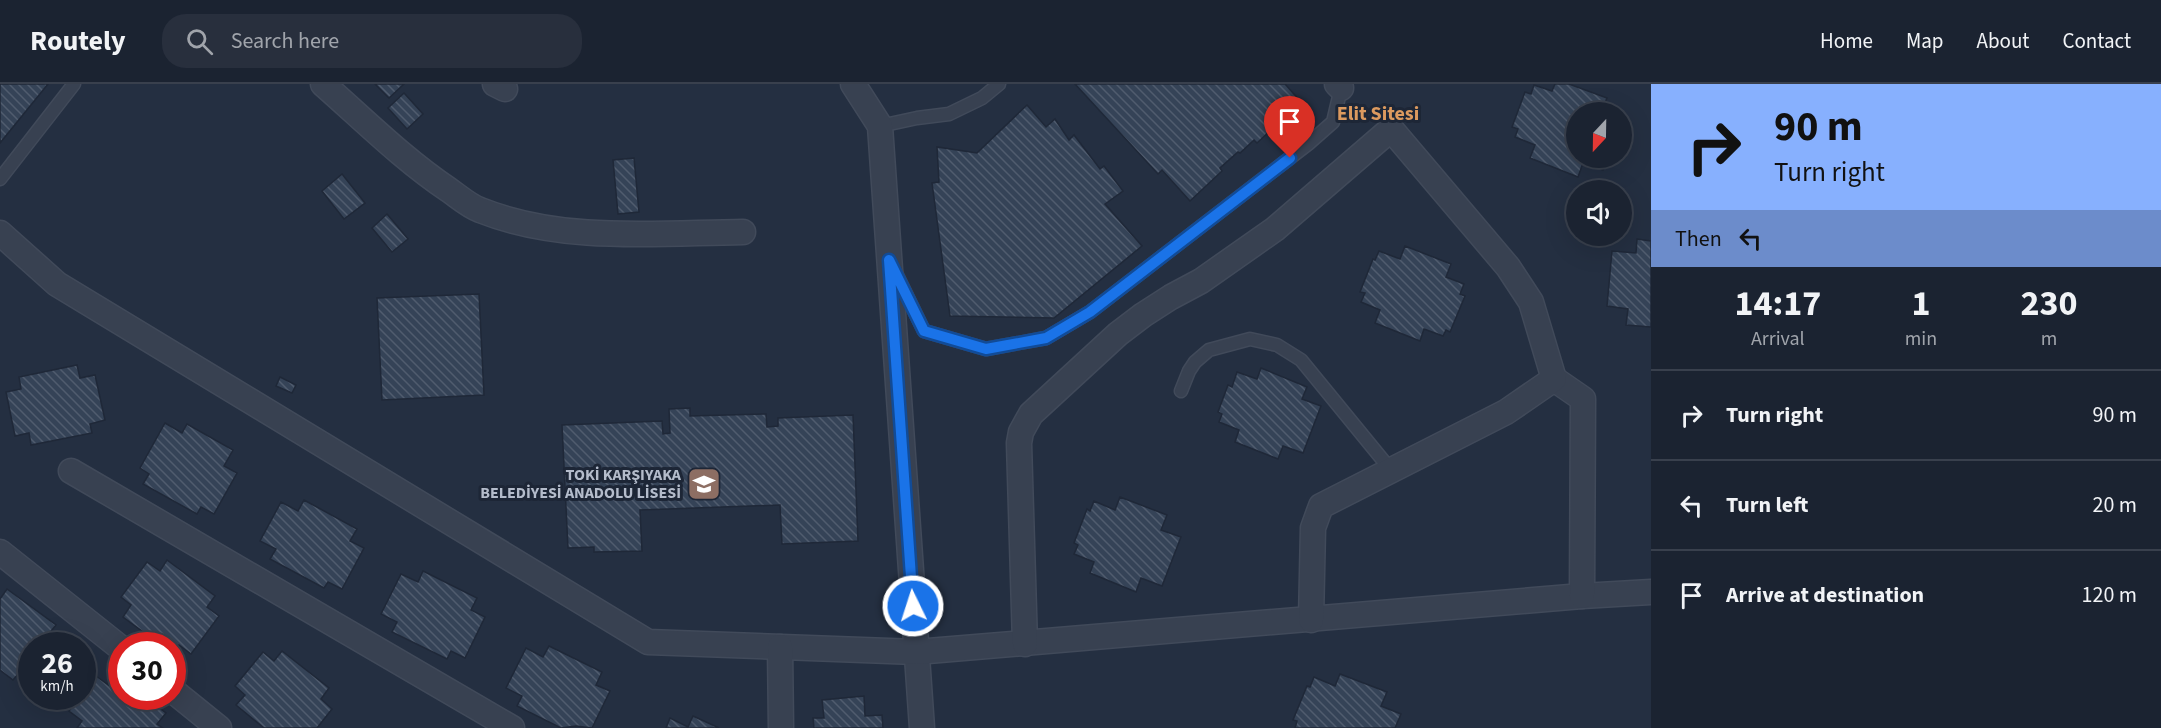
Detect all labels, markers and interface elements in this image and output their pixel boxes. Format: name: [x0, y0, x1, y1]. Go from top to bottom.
search box: [162, 14, 582, 68]
text: Routely: [30, 21, 126, 61]
icon: search: [183, 25, 216, 58]
text: Search here: [231, 25, 339, 57]
text: Home: [1820, 26, 1873, 56]
text: Map: [1906, 26, 1944, 56]
text: About: [1977, 26, 2029, 56]
text: Contact: [2062, 26, 2131, 56]
pin: [1264, 96, 1315, 158]
text: 90 m: [1774, 97, 1863, 157]
district label: Elit Sitesi: [1337, 100, 1419, 128]
north arrow: [1566, 102, 1632, 168]
map controls: [1566, 102, 1632, 246]
icon: arrive: [1273, 105, 1306, 138]
icon: right: [1675, 108, 1753, 186]
text: Turn right: [1774, 153, 1885, 192]
button: sound: [1566, 180, 1632, 246]
icon: left: [1734, 222, 1767, 255]
text: Then: [1675, 223, 1722, 255]
text: 14:17: [1734, 278, 1821, 329]
text: 1: [1911, 278, 1930, 329]
text: 230: [2021, 278, 2078, 329]
text: Arrival: [1751, 325, 1805, 353]
text: min: [1905, 325, 1937, 353]
text: m: [2041, 325, 2057, 353]
icon: right: [1675, 399, 1708, 432]
text: Turn right: [1726, 399, 1823, 431]
text: 90 m: [2092, 399, 2137, 431]
place label: TOKİ KARŞIYAKA BELEDİYESİ ANADOLU LİSESİ: [480, 464, 682, 504]
school or university icon: TOKİ KARŞIYAKA BELEDİYESİ ANADOLU LİSESİ: [686, 466, 722, 502]
icon: left: [1675, 489, 1708, 522]
text: Turn left: [1726, 489, 1808, 521]
text: 20 m: [2092, 489, 2137, 521]
position arrow: [881, 574, 945, 638]
icon: arrive: [1675, 579, 1708, 612]
text: Arrive at destination: [1726, 579, 1924, 611]
text: 120 m: [2082, 579, 2137, 611]
speed limit sign: 30: [108, 632, 186, 710]
text: 26: [41, 642, 73, 685]
text: km/h: [40, 676, 74, 697]

